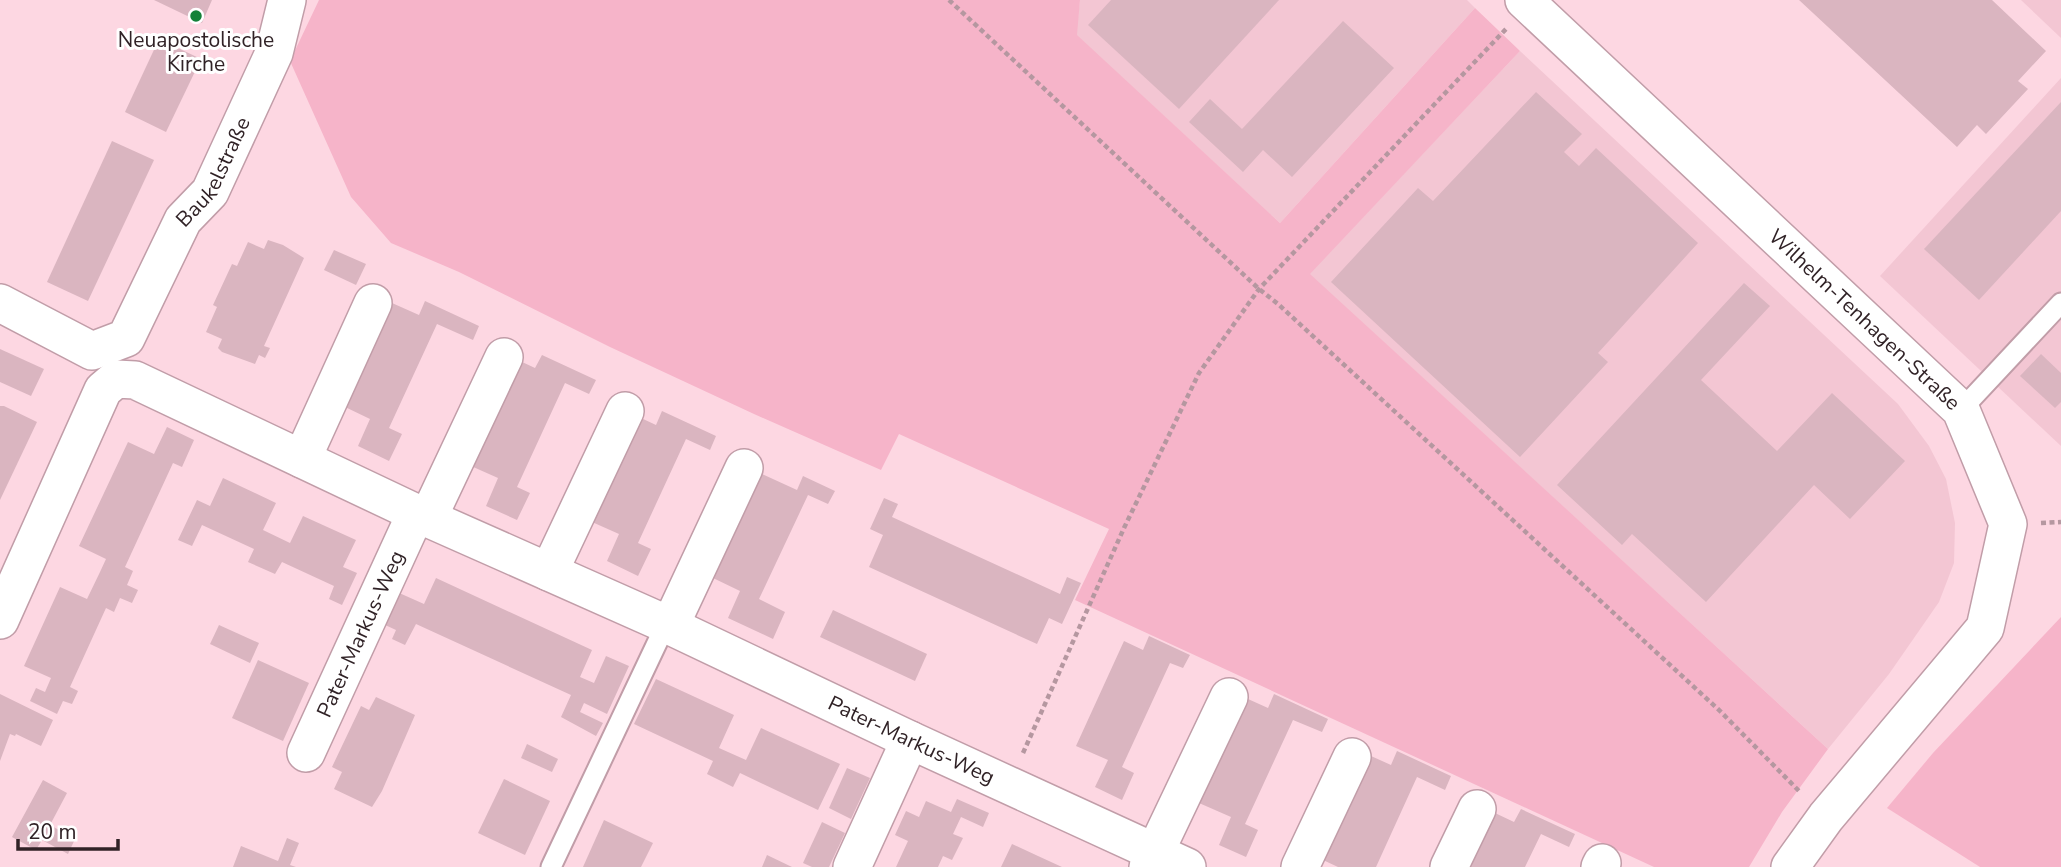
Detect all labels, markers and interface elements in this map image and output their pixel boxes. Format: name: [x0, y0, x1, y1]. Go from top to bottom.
marker: Neuapostolische Kirche: [188, 8, 204, 24]
place label: Neuapostolische Kirche: [118, 26, 274, 78]
street label: Baukelstraße: [170, 112, 257, 233]
street label: Wilhelm-Tenhagen-Straße: [1763, 223, 1967, 416]
street label: Pater-Markus-Weg: [310, 546, 411, 722]
street label: Pater-Markus-Weg: [824, 689, 999, 791]
scale bar: [18, 808, 117, 852]
text: 20 m: [28, 818, 77, 846]

